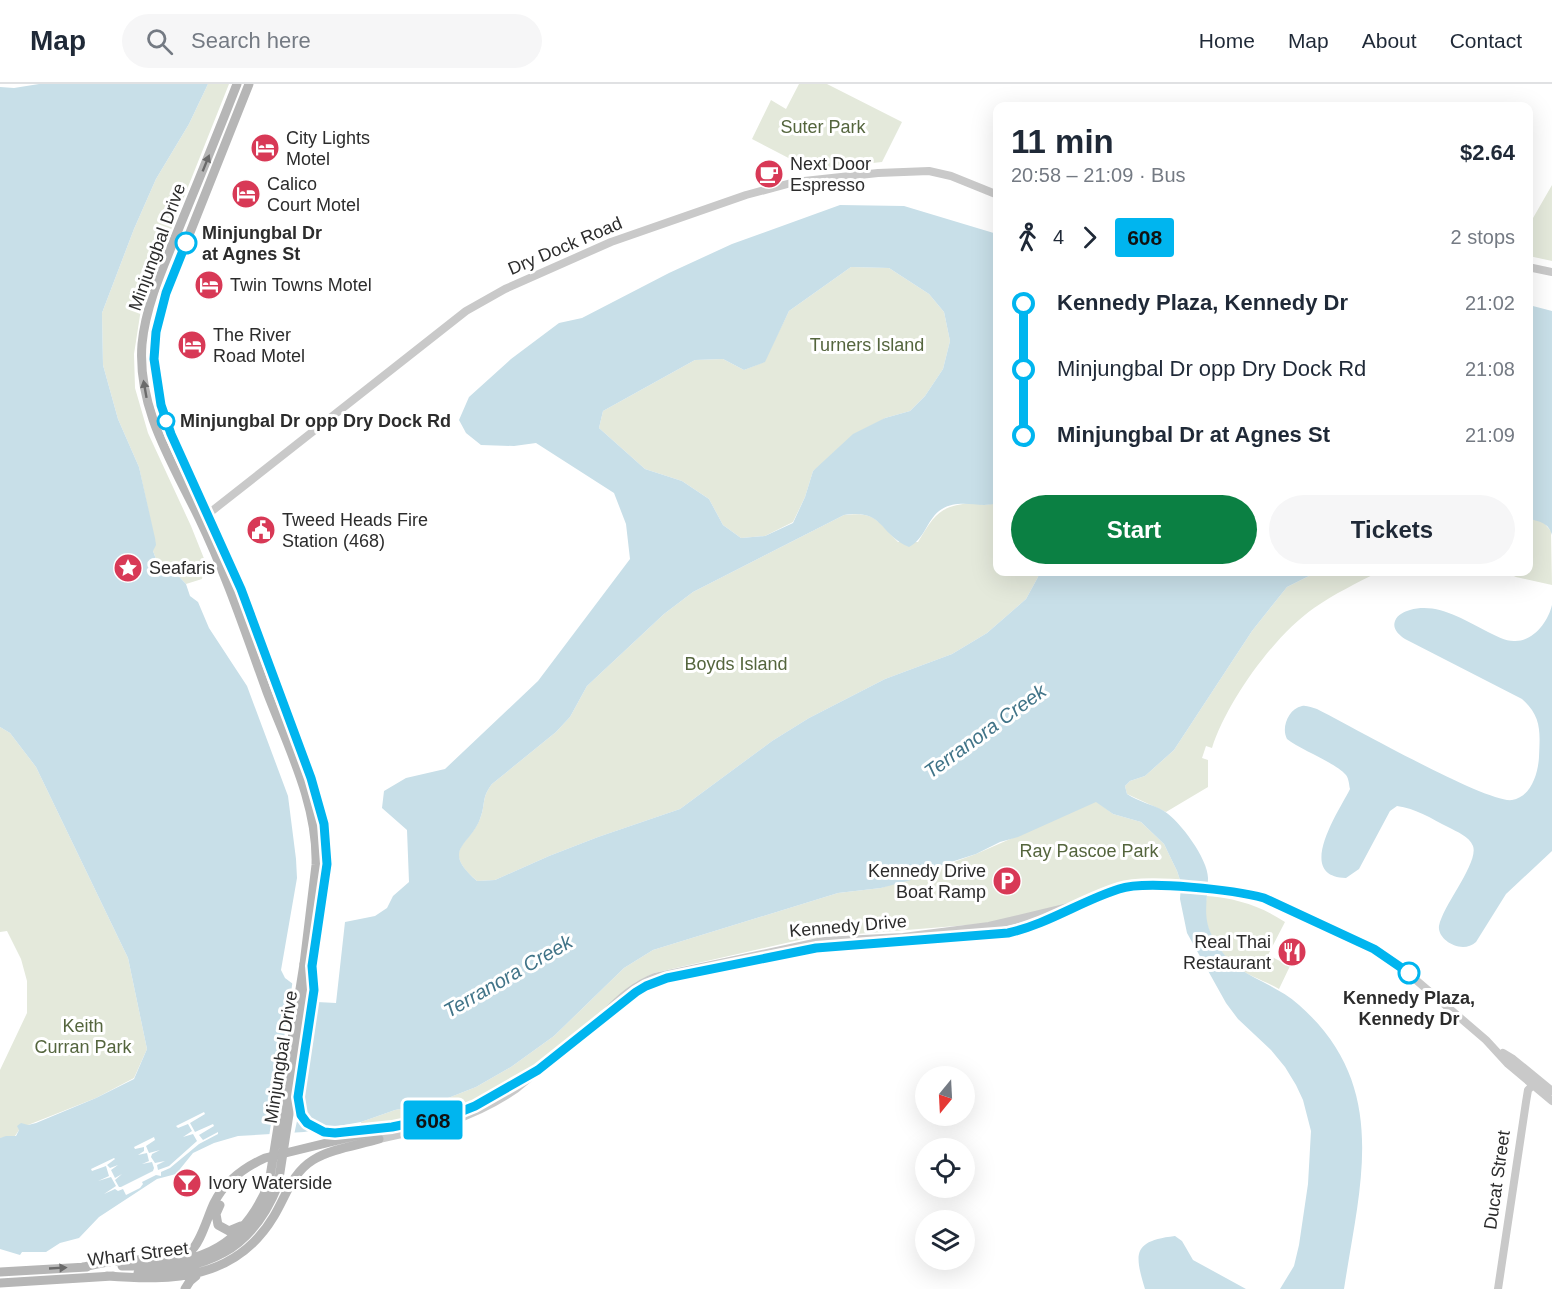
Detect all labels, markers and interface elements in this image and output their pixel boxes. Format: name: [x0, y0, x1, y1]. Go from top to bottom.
search box: [122, 14, 542, 68]
text: Map: [30, 25, 86, 56]
icon: search: [143, 25, 176, 58]
text: Search here: [191, 28, 311, 53]
text: Home: [1199, 29, 1255, 52]
text: Map: [1288, 29, 1329, 52]
text: About: [1362, 29, 1417, 52]
text: Contact: [1450, 29, 1522, 52]
park label: Suter Park: [780, 117, 867, 137]
text: 11 min: [1011, 123, 1114, 160]
place label: City Lights Motel: [286, 128, 370, 169]
hotel icon: City Lights Motel: [249, 132, 281, 164]
text: $2.64: [1460, 140, 1515, 165]
one-way arrow: [201, 154, 211, 172]
place label: Next Door Espresso: [790, 154, 871, 195]
cafe icon: Next Door Espresso: [753, 158, 785, 190]
text: 20:58 – 21:09 · Bus: [1011, 164, 1186, 186]
place label: Calico Court Motel: [267, 174, 360, 215]
hotel icon: Calico Court Motel: [230, 178, 262, 210]
street label: Minjungbal Drive: [125, 181, 189, 313]
street label: Dry Dock Road: [505, 213, 625, 279]
icon: walk: [1011, 221, 1044, 254]
icon: forward: [1073, 221, 1106, 254]
place label: Minjungbal Dr at Agnes St: [202, 223, 322, 264]
text: 4: [1053, 226, 1064, 248]
text: 608: [1127, 226, 1162, 249]
text: 2 stops: [1451, 226, 1515, 248]
marker: Minjungbal Dr at Agnes St: [175, 232, 197, 254]
hotel icon: Twin Towns Motel: [193, 269, 225, 301]
place label: Twin Towns Motel: [230, 275, 372, 295]
text: Kennedy Plaza, Kennedy Dr: [1057, 290, 1348, 315]
text: 21:02: [1465, 292, 1515, 314]
place label: The River Road Motel: [213, 325, 305, 366]
hotel icon: The River Road Motel: [176, 329, 208, 361]
park label: Turners Island: [810, 335, 924, 355]
text: Minjungbal Dr opp Dry Dock Rd: [1057, 356, 1366, 381]
text: 21:08: [1465, 358, 1515, 380]
one-way arrow: [140, 379, 149, 398]
place label: Minjungbal Dr opp Dry Dock Rd: [180, 411, 451, 431]
marker: Minjungbal Dr opp Dry Dock Rd: [157, 412, 175, 430]
text: Minjungbal Dr at Agnes St: [1057, 422, 1330, 447]
text: 21:09: [1465, 424, 1515, 446]
button: Start: [1011, 495, 1257, 564]
button: Tickets: [1269, 495, 1515, 564]
place label: Tweed Heads Fire Station (468): [282, 510, 428, 551]
public building icon: Tweed Heads Fire Station (468): [245, 514, 277, 546]
place icon: Seafaris: [112, 552, 144, 584]
place label: Seafaris: [149, 558, 215, 578]
park label: Boyds Island: [684, 654, 788, 674]
water label: Terranora Creek: [920, 679, 1051, 782]
park label: Ray Pascoe Park: [1019, 841, 1160, 861]
place label: Kennedy Drive Boat Ramp: [868, 861, 986, 902]
parking icon: Kennedy Drive Boat Ramp: [991, 865, 1023, 897]
street label: Kennedy Drive: [788, 911, 908, 941]
water label: Terranora Creek: [440, 930, 577, 1022]
place label: Real Thai Restaurant: [1183, 932, 1271, 973]
restaurant icon: Real Thai Restaurant: [1276, 936, 1308, 968]
marker: Kennedy Plaza, Kennedy Dr: [1398, 962, 1420, 984]
place label: Kennedy Plaza, Kennedy Dr: [1343, 988, 1475, 1029]
street label: Minjungbal Drive: [261, 989, 301, 1125]
park label: Keith Curran Park: [34, 1016, 133, 1057]
north arrow: [915, 1066, 975, 1126]
map controls: [915, 1066, 975, 1270]
line badge: 608: [398, 1100, 468, 1140]
text: 608: [415, 1109, 451, 1132]
street label: Ducat Street: [1480, 1129, 1514, 1231]
button: locate: [915, 1138, 975, 1198]
bar icon: Ivory Waterside: [171, 1167, 203, 1199]
place label: Ivory Waterside: [208, 1173, 332, 1193]
button: layers: [915, 1210, 975, 1270]
street label: Wharf Street: [87, 1238, 189, 1270]
one-way arrow: [49, 1264, 68, 1273]

